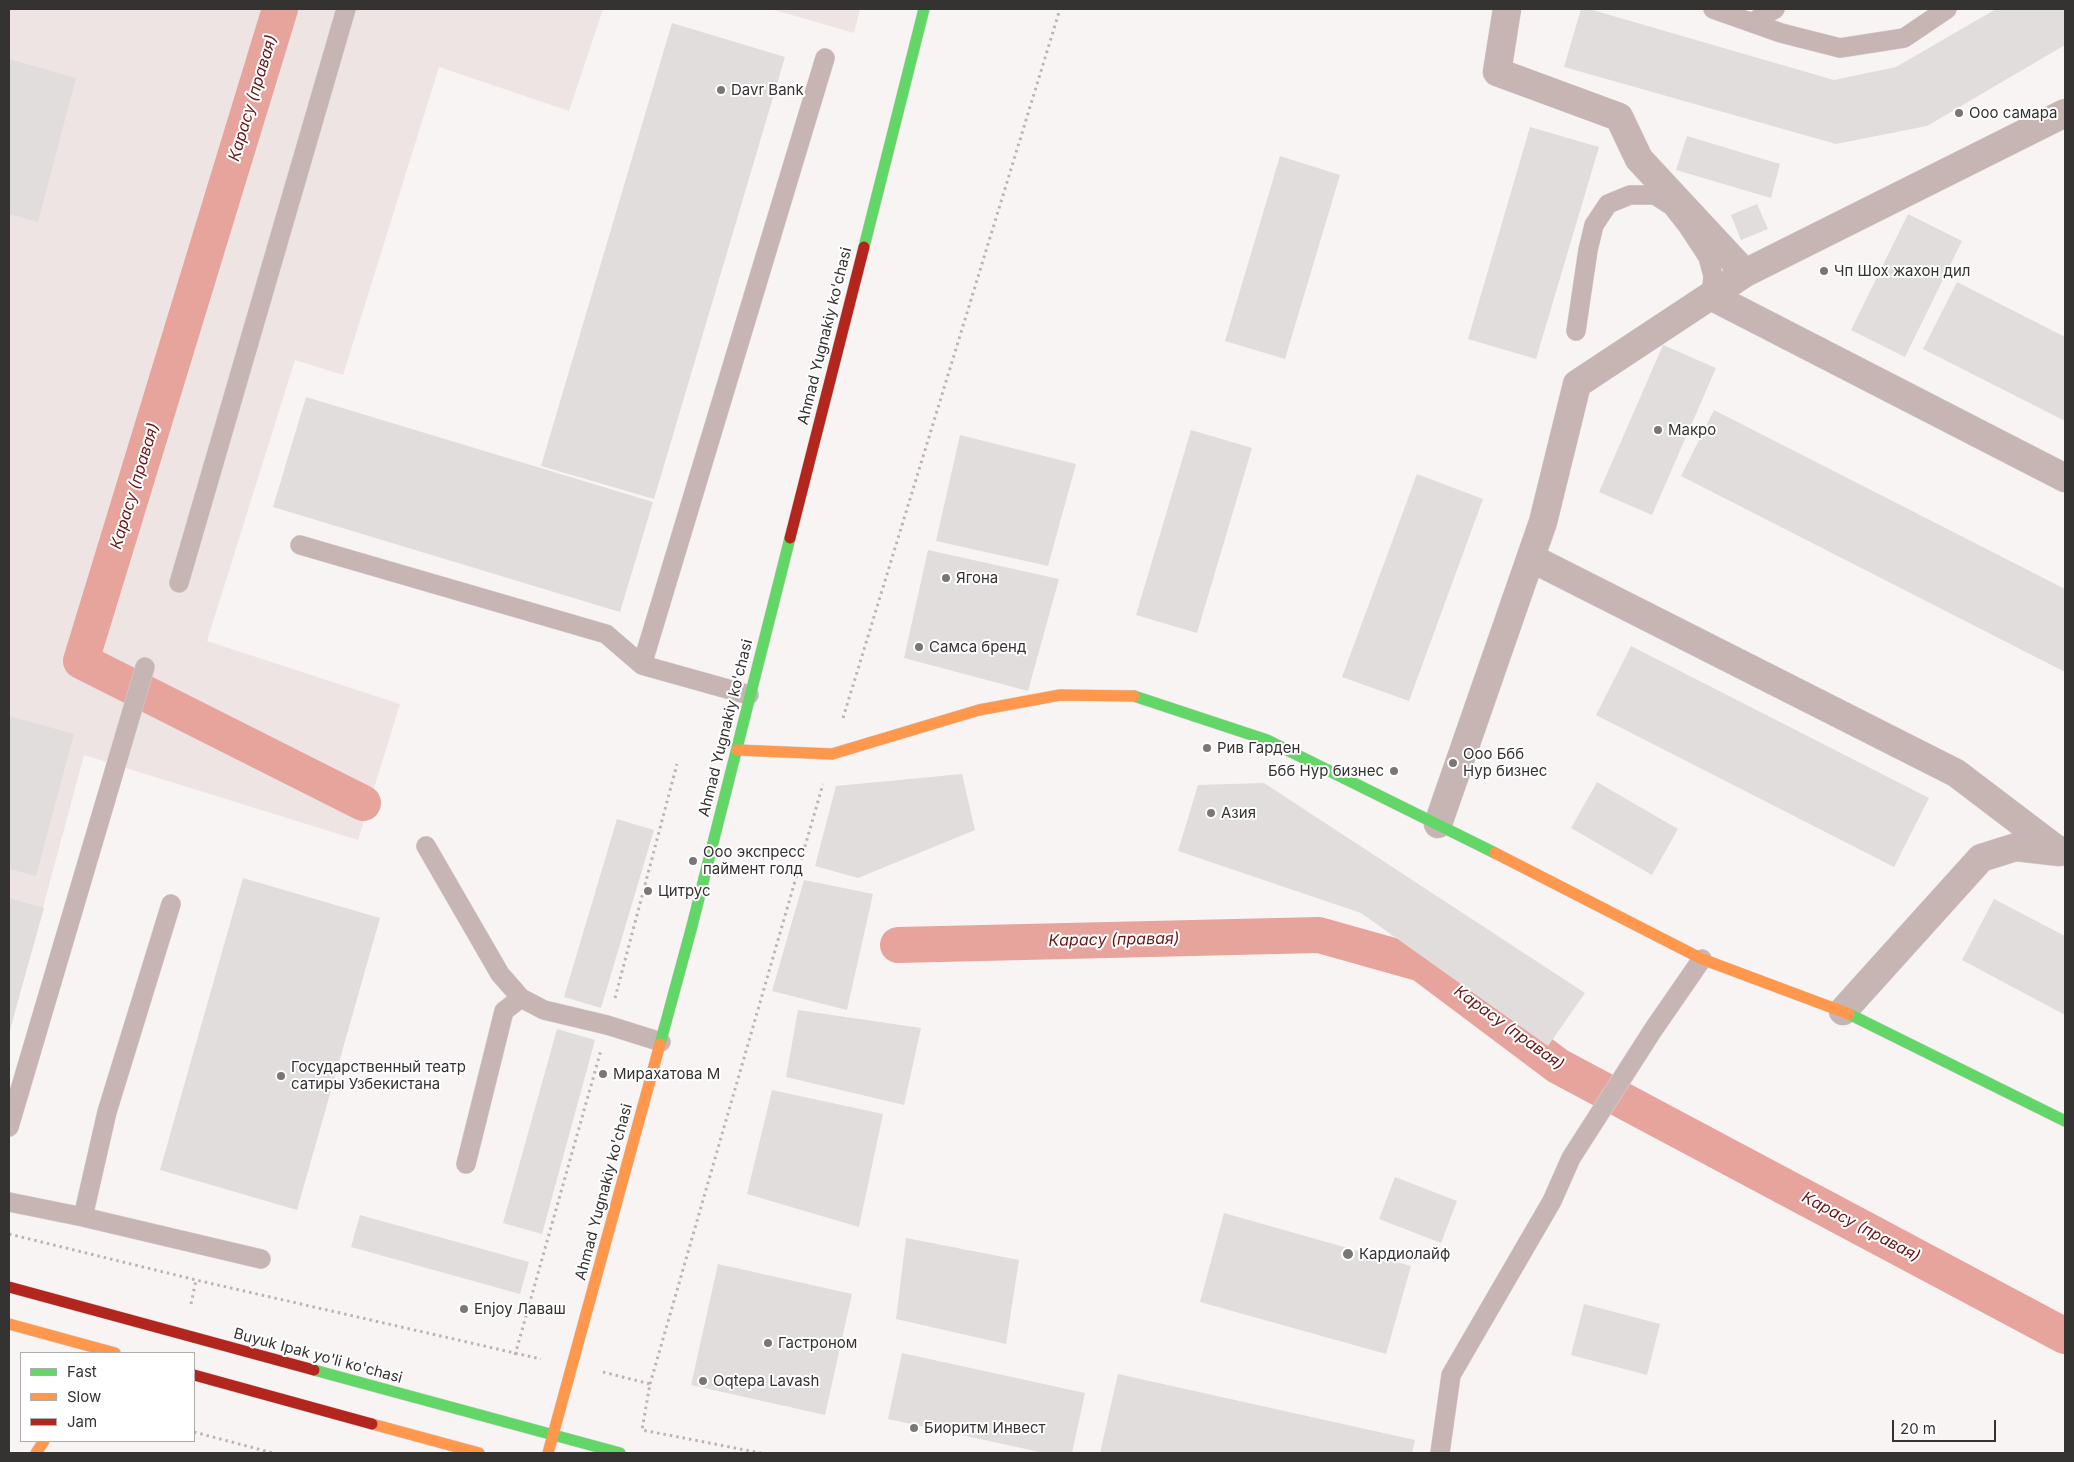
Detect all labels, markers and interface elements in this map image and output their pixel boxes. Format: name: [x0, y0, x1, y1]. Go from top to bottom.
water label: Карасу (правая): [225, 32, 281, 164]
place label: Davr Bank: [731, 81, 804, 99]
marker: Davr Bank: [715, 84, 727, 96]
place label: Ооо самара: [1969, 104, 2058, 122]
marker: Ооо самара: [1953, 107, 1965, 119]
street label: Ahmad Yugnakiy ko'chasi: [794, 246, 856, 426]
place label: Чп Шох жахон дил: [1834, 262, 1970, 280]
marker: Чп Шох жахон дил: [1818, 265, 1830, 277]
water label: Карасу (правая): [107, 420, 163, 552]
place label: Макро: [1668, 421, 1716, 439]
marker: Макро: [1652, 424, 1664, 436]
place label: Ягона: [956, 569, 998, 587]
marker: Ягона: [940, 572, 952, 584]
street label: Ahmad Yugnakiy ko'chasi: [695, 638, 757, 818]
place label: Самса бренд: [929, 638, 1026, 656]
marker: Самса бренд: [913, 641, 925, 653]
place label: Рив Гарден: [1217, 739, 1300, 757]
marker: Рив Гарден: [1201, 742, 1213, 754]
place label: Ооо Ббб Нур бизнес: [1463, 745, 1547, 780]
marker: Ооо Ббб Нур бизнес: [1447, 757, 1459, 769]
place label: Ббб Нур бизнес: [1268, 762, 1384, 780]
marker: Ббб Нур бизнес: [1388, 765, 1400, 777]
place label: Азия: [1221, 804, 1256, 822]
marker: Азия: [1205, 807, 1217, 819]
place label: Ооо экспресс паймент голд: [703, 843, 805, 878]
marker: Ооо экспресс паймент голд: [687, 855, 699, 867]
place label: Цитрус: [658, 882, 710, 900]
marker: Цитрус: [642, 885, 654, 897]
water label: Карасу (правая): [1048, 929, 1180, 951]
water label: Карасу (правая): [1450, 982, 1568, 1074]
place label: Государственный театр сатиры Узбекистана: [291, 1058, 466, 1093]
place label: Мирахатова М: [613, 1065, 720, 1083]
marker: Мирахатова М: [597, 1068, 609, 1080]
marker: Государственный театр сатиры Узбекистана: [275, 1070, 287, 1082]
street label: Ahmad Yugnakiy ko'chasi: [572, 1102, 636, 1282]
water label: Карасу (правая): [1799, 1188, 1923, 1266]
place label: Кардиолайф: [1359, 1245, 1450, 1263]
marker: Кардиолайф: [1341, 1247, 1355, 1261]
place label: Enjoy Лаваш: [474, 1300, 566, 1318]
marker: Enjoy Лаваш: [458, 1303, 470, 1315]
street label: Buyuk Ipak yo'li ko'chasi: [232, 1325, 404, 1387]
place label: Гастроном: [778, 1334, 857, 1352]
marker: Гастроном: [762, 1337, 774, 1349]
legend: [20, 1352, 195, 1442]
text: Fast: [67, 1362, 97, 1381]
place label: Oqtepa Lavash: [713, 1372, 819, 1390]
marker: Oqtepa Lavash: [697, 1375, 709, 1387]
text: Slow: [67, 1387, 101, 1406]
scale bar: [1894, 1410, 1998, 1442]
text: Jam: [67, 1412, 97, 1431]
place label: Биоритм Инвест: [924, 1419, 1046, 1437]
text: 20 m: [1900, 1419, 1936, 1438]
marker: Биоритм Инвест: [908, 1422, 920, 1434]

